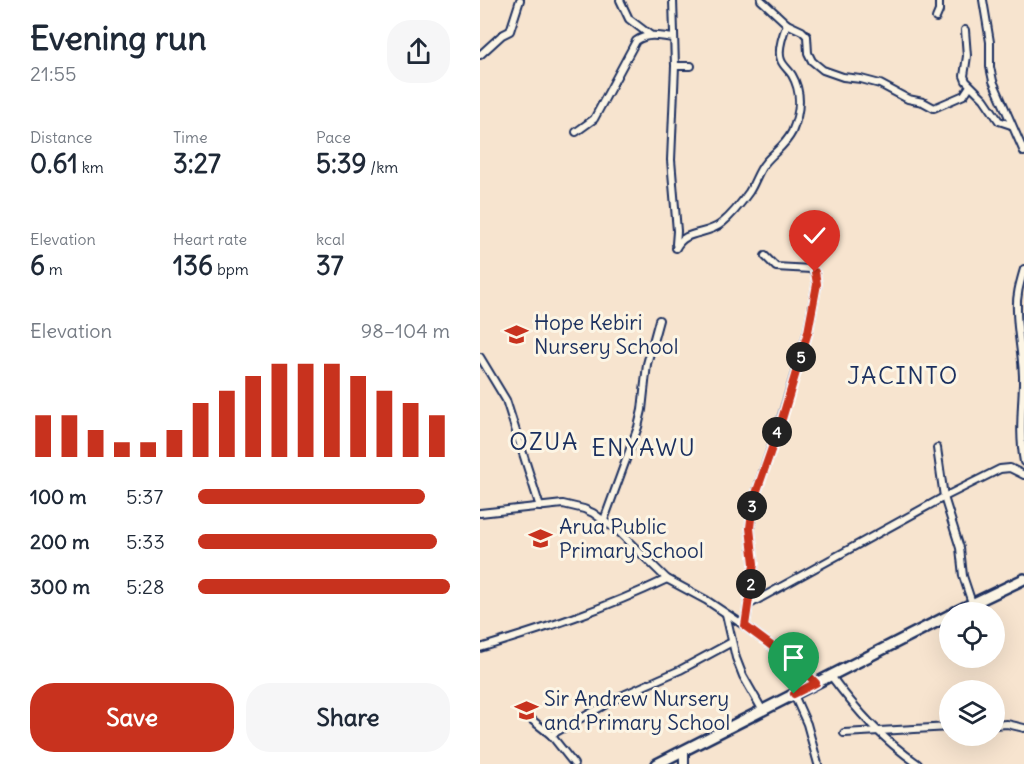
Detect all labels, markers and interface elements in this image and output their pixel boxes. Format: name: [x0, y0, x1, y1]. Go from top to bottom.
text: Evening run: [30, 17, 206, 59]
button: share: [387, 20, 450, 83]
text: 21:55: [30, 61, 76, 86]
text: Distance: [30, 127, 92, 147]
text: Time: [173, 127, 208, 147]
text: Pace: [316, 127, 351, 147]
text: 0.61: [30, 147, 78, 180]
text: 3:27: [173, 147, 221, 180]
text: 5:39: [316, 147, 367, 180]
text: km: [78, 157, 104, 177]
text: /km: [367, 157, 398, 177]
pin: [789, 210, 840, 272]
icon: check: [798, 219, 831, 252]
text: Elevation: [30, 229, 96, 249]
text: Heart rate: [173, 229, 247, 249]
text: kcal: [316, 229, 345, 249]
text: 6: [30, 249, 45, 282]
text: 136: [173, 249, 213, 282]
text: 37: [316, 249, 344, 282]
text: m: [45, 259, 63, 279]
text: bpm: [213, 259, 249, 279]
place label: Hope Kebiri Nursery School: [534, 309, 678, 360]
text: Elevation: [30, 318, 112, 343]
text: 98–104 m: [361, 318, 450, 343]
school or university icon: Hope Kebiri Nursery School: [503, 321, 529, 347]
pin: 5: [786, 342, 816, 372]
text: 5: [796, 347, 806, 367]
district label: JACINTO: [847, 360, 959, 390]
pin: 4: [762, 417, 792, 447]
text: 4: [772, 422, 782, 442]
district label: OZUA: [509, 426, 579, 456]
district label: ENYAWU: [592, 432, 697, 462]
text: 100 m: [30, 484, 87, 509]
text: 5:37: [126, 484, 163, 509]
pin: 3: [737, 491, 767, 521]
text: 3: [747, 496, 757, 516]
place label: Arua Public Primary School: [559, 513, 704, 564]
school or university icon: Arua Public Primary School: [528, 525, 554, 551]
text: 200 m: [30, 529, 90, 554]
text: 5:33: [126, 529, 165, 554]
pin: 2: [736, 569, 766, 599]
text: 300 m: [30, 574, 90, 599]
text: 5:28: [126, 574, 165, 599]
text: 2: [747, 574, 755, 594]
map controls: [939, 602, 1005, 746]
button: locate: [939, 602, 1005, 668]
pin: [768, 632, 819, 694]
icon: arrive: [777, 641, 810, 674]
button: layers: [939, 680, 1005, 746]
button: Save: [30, 683, 234, 752]
button: Share: [246, 683, 450, 752]
place label: Sir Andrew Nursery and Primary School: [544, 685, 730, 736]
school or university icon: Sir Andrew Nursery and Primary School: [513, 697, 539, 723]

